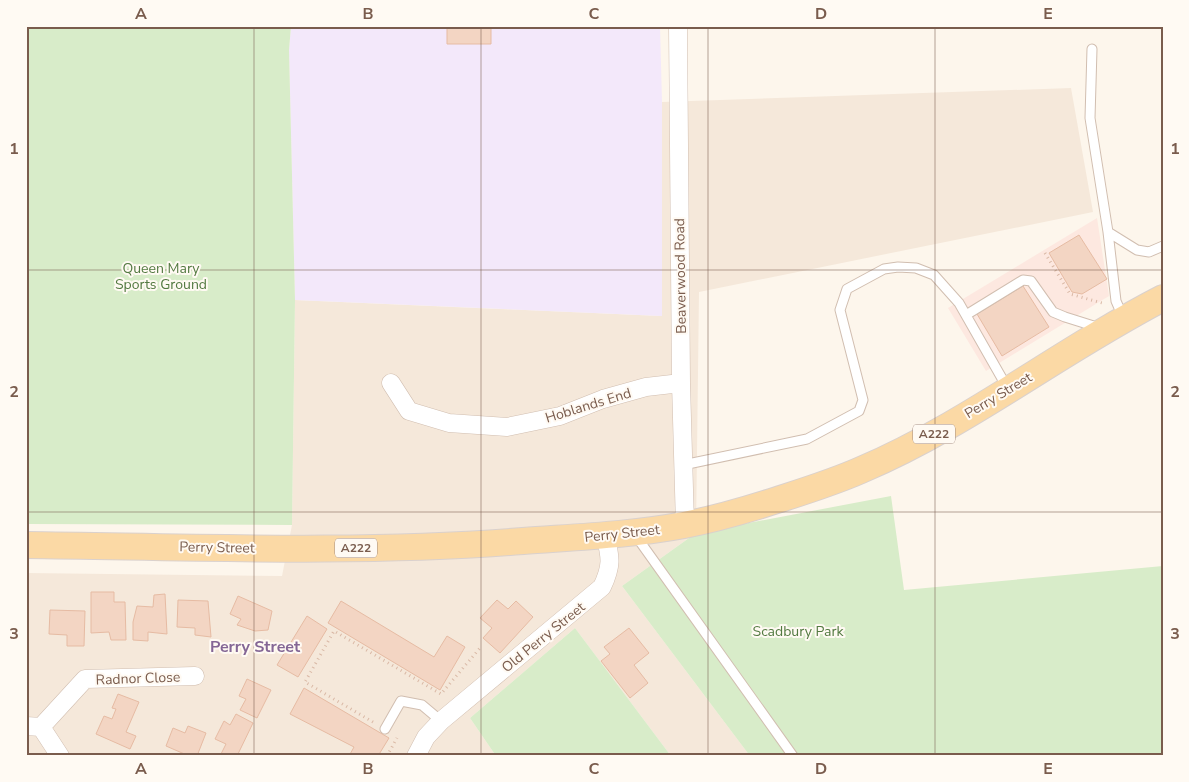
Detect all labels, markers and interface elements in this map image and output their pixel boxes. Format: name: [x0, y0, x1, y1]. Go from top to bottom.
text: A: [135, 3, 147, 25]
text: B: [362, 3, 374, 25]
text: C: [589, 3, 600, 25]
text: D: [815, 3, 827, 25]
text: E: [1043, 3, 1053, 25]
text: 1: [9, 138, 19, 160]
text: 1: [1170, 138, 1180, 160]
street label: Beaverwood Road: [670, 218, 691, 334]
park label: Queen Mary Sports Ground: [115, 259, 207, 294]
street label: Perry Street: [961, 368, 1036, 423]
text: 2: [9, 381, 19, 403]
text: 2: [1170, 381, 1180, 403]
street label: Hoblands End: [543, 383, 633, 428]
road number: A222: [913, 424, 955, 444]
street label: Perry Street: [584, 520, 661, 547]
street label: Perry Street: [179, 537, 255, 558]
road number: A222: [335, 538, 377, 558]
street label: Old Perry Street: [498, 598, 589, 677]
park label: Scadbury Park: [753, 622, 844, 641]
text: 3: [9, 623, 19, 645]
text: 3: [1170, 623, 1180, 645]
district label: Perry Street: [210, 636, 301, 658]
street label: Radnor Close: [95, 668, 181, 689]
text: A: [135, 758, 147, 780]
text: B: [362, 758, 374, 780]
text: C: [589, 758, 600, 780]
text: D: [815, 758, 827, 780]
text: E: [1043, 758, 1053, 780]

